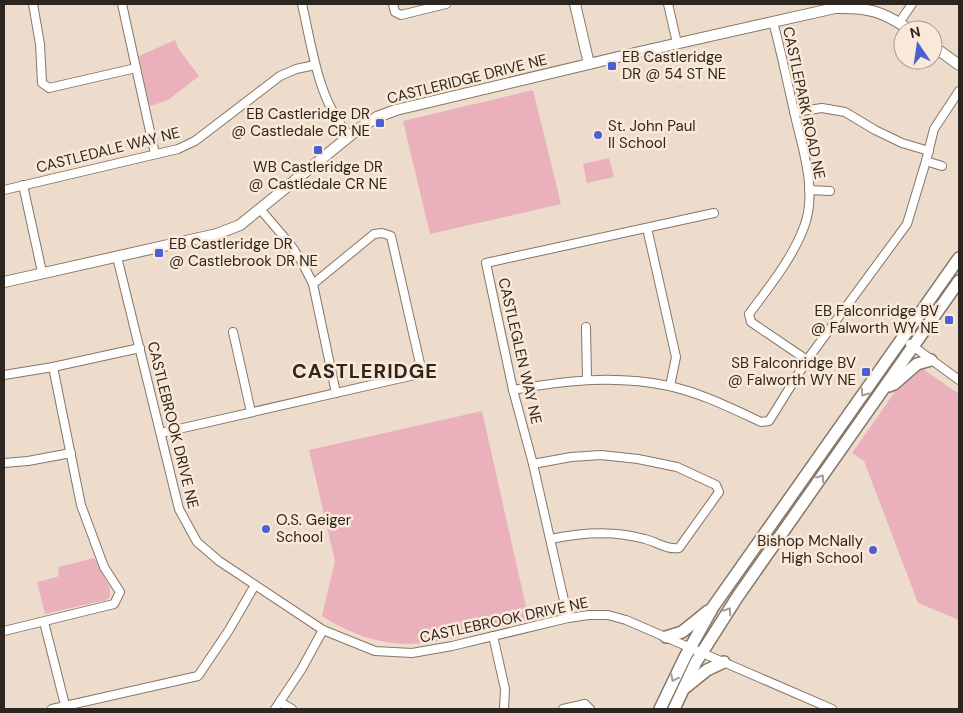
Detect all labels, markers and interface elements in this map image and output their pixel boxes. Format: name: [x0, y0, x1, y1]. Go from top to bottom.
north arrow: [893, 20, 943, 70]
text: N: [908, 22, 922, 42]
street label: CASTLEPARK ROAD NE: [778, 25, 830, 181]
place label: EB Castleridge DR @ 54 ST NE: [622, 47, 726, 84]
street label: CASTLERIDGE DRIVE NE: [385, 49, 549, 109]
marker: EB Castleridge DR @ 54 ST NE: [606, 60, 618, 72]
place label: EB Castleridge DR @ Castledale CR NE: [231, 104, 370, 141]
place label: St. John Paul II School: [608, 116, 696, 153]
marker: EB Castleridge DR @ Castledale CR NE: [374, 117, 386, 129]
street label: CASTLEDALE WAY NE: [34, 122, 182, 178]
marker: St. John Paul II School: [592, 129, 604, 141]
marker: WB Castleridge DR @ Castledale CR NE: [312, 144, 324, 156]
place label: WB Castleridge DR @ Castledale CR NE: [249, 157, 387, 194]
place label: EB Castleridge DR @ Castlebrook DR NE: [169, 234, 318, 271]
marker: EB Castleridge DR @ Castlebrook DR NE: [153, 247, 165, 259]
street label: CASTLEGLEN WAY NE: [493, 276, 547, 426]
place label: EB Falconridge BV @ Falworth WY NE: [811, 301, 939, 338]
marker: EB Falconridge BV @ Falworth WY NE: [943, 314, 955, 326]
street label: CASTLEBROOK DRIVE NE: [143, 339, 203, 511]
place label: SB Falconridge BV @ Falworth WY NE: [728, 353, 856, 390]
district label: CASTLERIDGE: [292, 358, 438, 384]
marker: SB Falconridge BV @ Falworth WY NE: [860, 366, 872, 378]
one-way arrow: [861, 387, 870, 397]
one-way arrow: [815, 474, 824, 484]
place label: O.S. Geiger School: [276, 510, 352, 547]
marker: O.S. Geiger School: [260, 523, 272, 535]
place label: Bishop McNally High School: [757, 531, 864, 568]
marker: Bishop McNally High School: [867, 544, 879, 556]
street label: CASTLEBROOK DRIVE NE: [418, 592, 590, 648]
one-way arrow: [722, 608, 731, 617]
one-way arrow: [670, 673, 680, 682]

